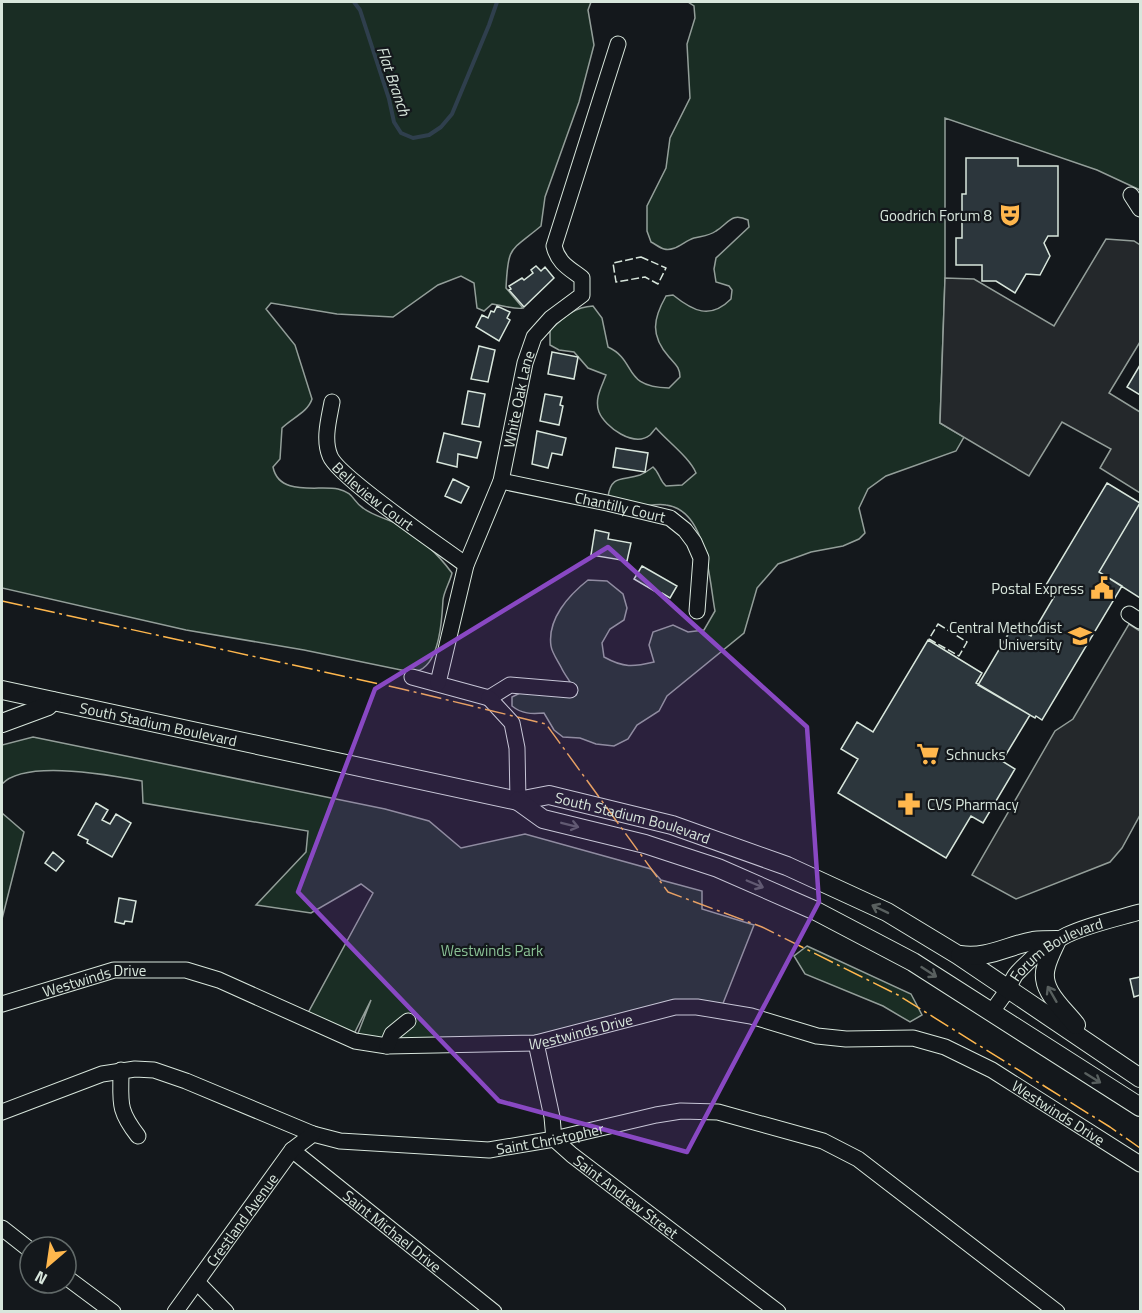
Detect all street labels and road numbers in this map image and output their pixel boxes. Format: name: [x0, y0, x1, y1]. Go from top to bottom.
street label: White Oak Lane: [497, 347, 540, 450]
street label: Belleview Court: [327, 456, 419, 536]
street label: Chantilly Court: [573, 485, 669, 528]
street label: South Stadium Boulevard: [78, 696, 239, 752]
street label: South Stadium Boulevard: [553, 785, 714, 849]
street label: Forum Boulevard: [1003, 911, 1105, 985]
street label: Westwinds Drive: [39, 959, 146, 1003]
street label: Westwinds Drive: [528, 1007, 635, 1055]
street label: Westwinds Drive: [1007, 1074, 1110, 1151]
street label: Saint Christopher: [494, 1116, 606, 1160]
street label: Saint Andrew Street: [569, 1149, 684, 1244]
street label: Crestland Avenue: [200, 1168, 283, 1271]
street label: Saint Michael Drive: [338, 1184, 447, 1277]

